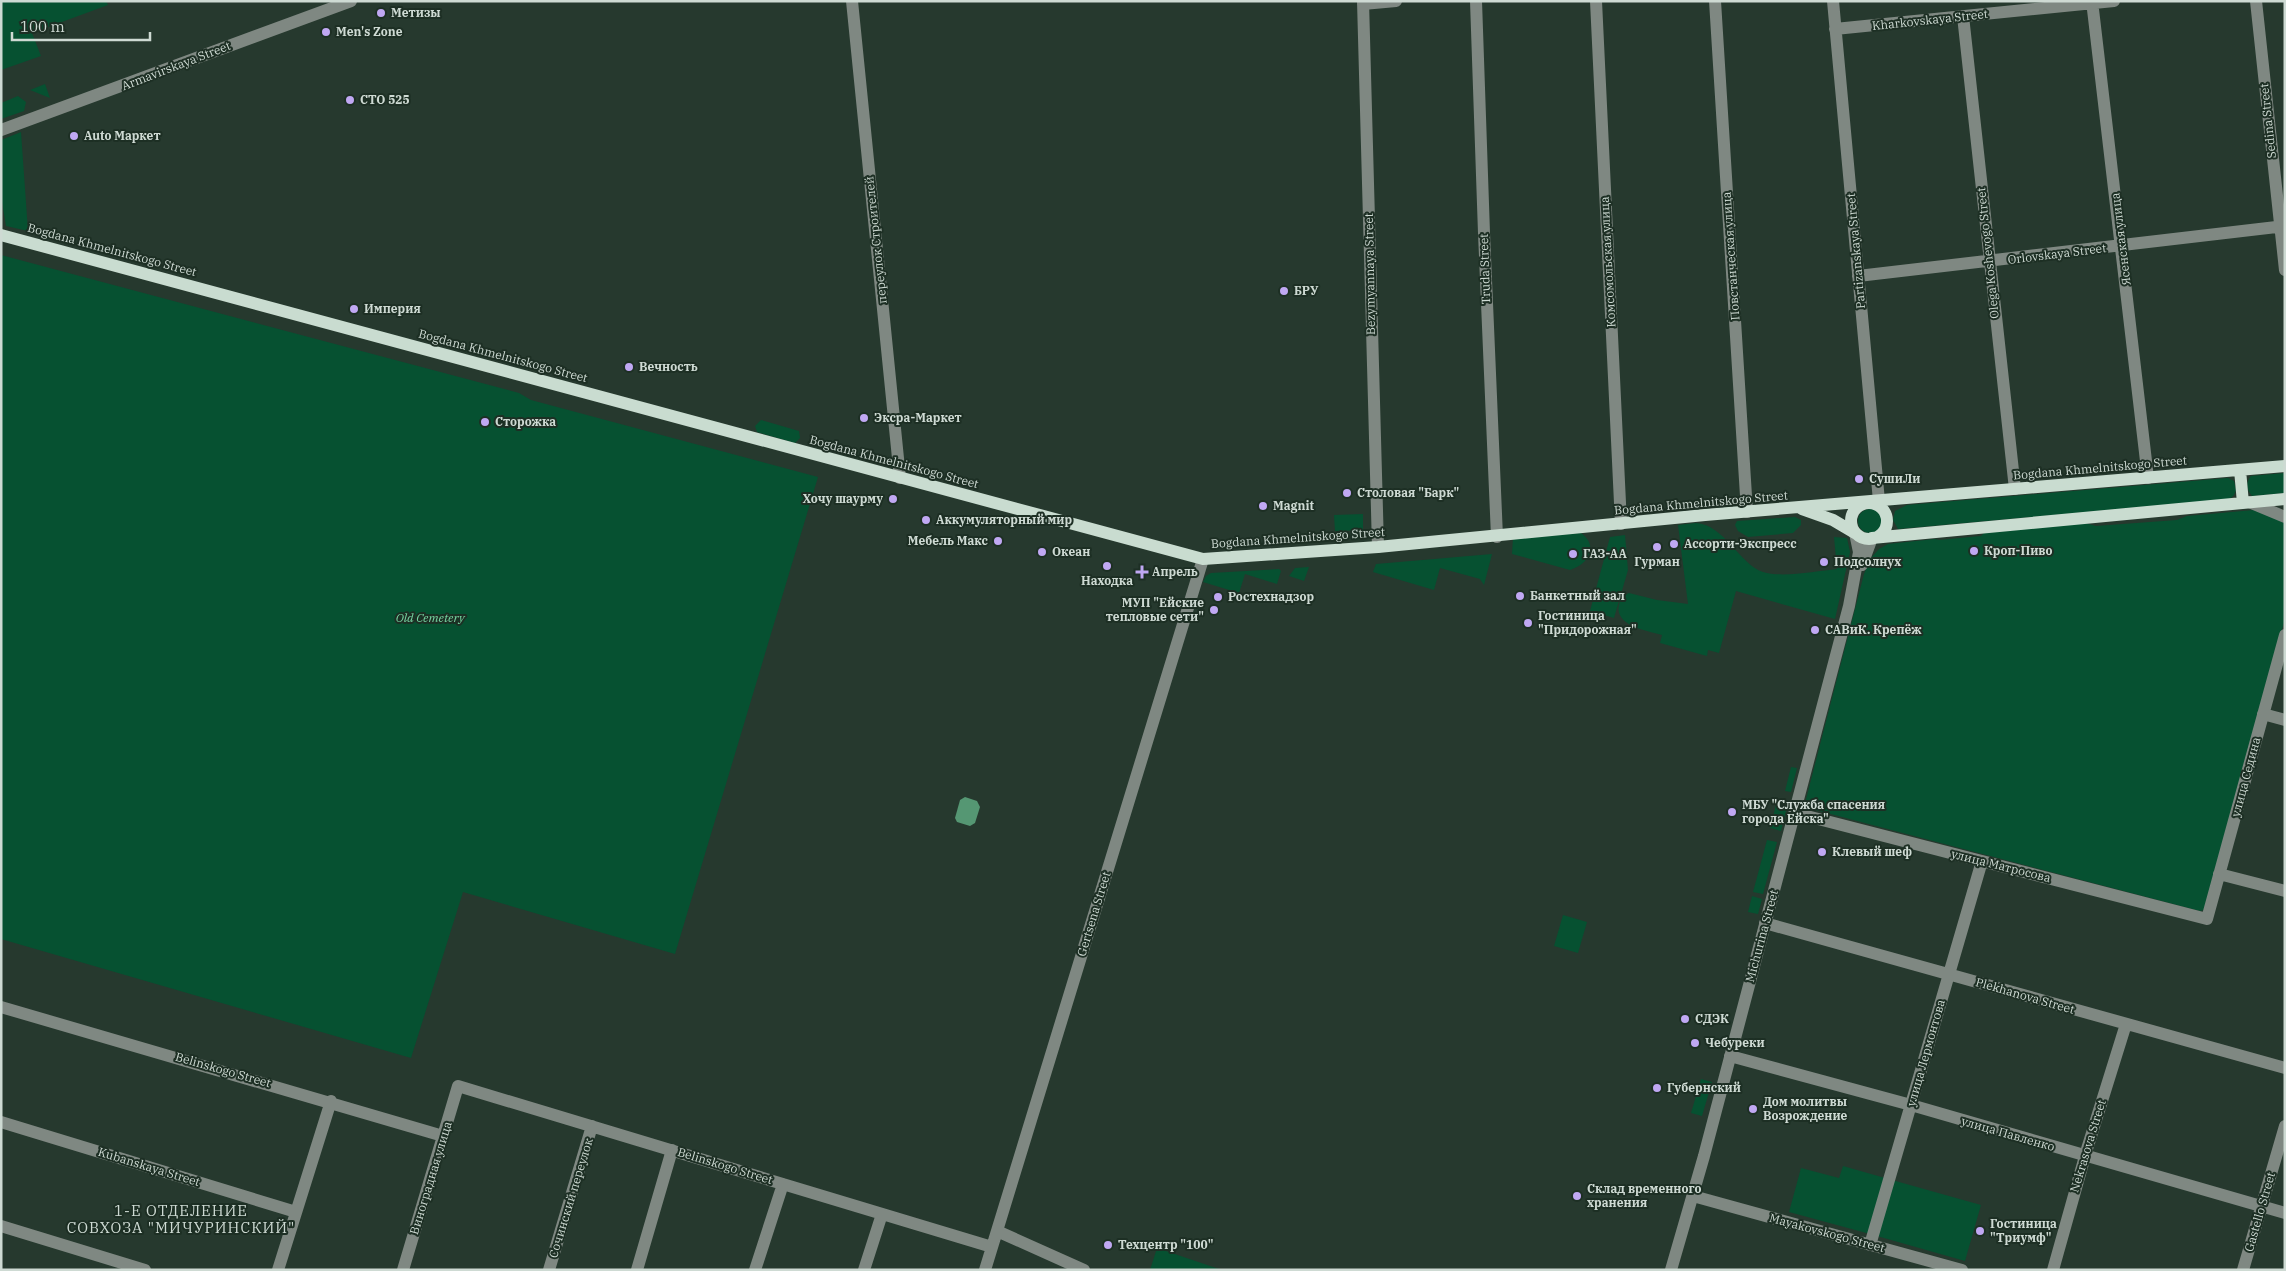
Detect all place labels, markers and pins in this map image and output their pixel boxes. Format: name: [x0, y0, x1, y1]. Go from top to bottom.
place label: Метизы: [391, 5, 441, 20]
marker: Метизы: [375, 7, 387, 19]
place label: Men's Zone: [336, 24, 403, 39]
marker: Men's Zone: [320, 26, 332, 38]
place label: СТО 525: [360, 92, 410, 107]
marker: СТО 525: [344, 94, 356, 106]
place label: Auto Маркет: [84, 128, 161, 143]
marker: Auto Маркет: [68, 130, 80, 142]
place label: БРУ: [1294, 283, 1319, 298]
marker: БРУ: [1278, 285, 1290, 297]
place label: Империя: [364, 301, 421, 316]
marker: Империя: [348, 303, 360, 315]
place label: Вечность: [639, 359, 698, 374]
marker: Вечность: [623, 361, 635, 373]
place label: Эксра-Маркет: [874, 410, 962, 425]
marker: Эксра-Маркет: [858, 412, 870, 424]
place label: Сторожка: [495, 414, 556, 429]
marker: Сторожка: [479, 416, 491, 428]
place label: СушиЛи: [1869, 471, 1920, 486]
marker: СушиЛи: [1853, 473, 1865, 485]
place label: Столовая "Барк": [1357, 485, 1459, 500]
marker: Столовая "Барк": [1341, 487, 1353, 499]
place label: Хочу шаурму: [802, 491, 883, 506]
marker: Хочу шаурму: [887, 493, 899, 505]
place label: Magnit: [1273, 498, 1314, 513]
marker: Magnit: [1257, 500, 1269, 512]
place label: Аккумуляторный мир: [936, 512, 1072, 527]
marker: Аккумуляторный мир: [920, 514, 932, 526]
place label: Мебель Макс: [908, 533, 989, 548]
marker: Мебель Макс: [992, 535, 1004, 547]
place label: Ассорти-Экспресс: [1684, 536, 1797, 551]
marker: Ассорти-Экспресс: [1668, 538, 1680, 550]
marker: Гурман: [1651, 541, 1663, 553]
place label: Кроп-Пиво: [1984, 543, 2053, 558]
place label: Океан: [1052, 544, 1090, 559]
marker: Кроп-Пиво: [1968, 545, 1980, 557]
marker: Океан: [1036, 546, 1048, 558]
place label: ГАЗ-АА: [1583, 546, 1627, 561]
marker: ГАЗ-АА: [1567, 548, 1579, 560]
place label: Гурман: [1634, 554, 1680, 569]
place label: Подсолнух: [1834, 554, 1901, 569]
marker: Подсолнух: [1818, 556, 1830, 568]
marker: Находка: [1101, 560, 1113, 572]
place label: Апрель: [1152, 564, 1198, 579]
marker: Апрель: [1136, 566, 1148, 578]
place label: Находка: [1081, 573, 1133, 588]
place label: Банкетный зал: [1530, 588, 1625, 603]
place label: Ростехнадзор: [1228, 589, 1314, 604]
marker: Банкетный зал: [1514, 590, 1526, 602]
marker: Ростехнадзор: [1212, 591, 1224, 603]
place label: МУП "Ейские тепловые сети": [1106, 595, 1204, 624]
marker: МУП "Ейские тепловые сети": [1208, 604, 1220, 616]
place label: Гостиница "Придорожная": [1538, 608, 1637, 637]
marker: Гостиница "Придорожная": [1522, 617, 1534, 629]
place label: САВиК. Крепёж: [1825, 622, 1922, 637]
marker: САВиК. Крепёж: [1809, 624, 1821, 636]
place label: МБУ "Служба спасения города Ейска": [1742, 797, 1885, 826]
marker: МБУ "Служба спасения города Ейска": [1726, 806, 1738, 818]
place label: Клевый шеф: [1832, 844, 1912, 859]
marker: Клевый шеф: [1816, 846, 1828, 858]
place label: СДЭК: [1695, 1011, 1729, 1026]
marker: СДЭК: [1679, 1013, 1691, 1025]
place label: Чебуреки: [1705, 1035, 1765, 1050]
marker: Чебуреки: [1689, 1037, 1701, 1049]
place label: Губернский: [1667, 1080, 1741, 1095]
marker: Губернский: [1651, 1082, 1663, 1094]
place label: Дом молитвы Возрождение: [1763, 1094, 1848, 1123]
marker: Дом молитвы Возрождение: [1747, 1103, 1759, 1115]
place label: Склад временного хранения: [1587, 1181, 1702, 1210]
marker: Склад временного хранения: [1571, 1190, 1583, 1202]
place label: Гостиница "Триумф": [1990, 1216, 2057, 1245]
marker: Гостиница "Триумф": [1974, 1225, 1986, 1237]
place label: Техцентр "100": [1118, 1237, 1213, 1252]
marker: Техцентр "100": [1102, 1239, 1114, 1251]

